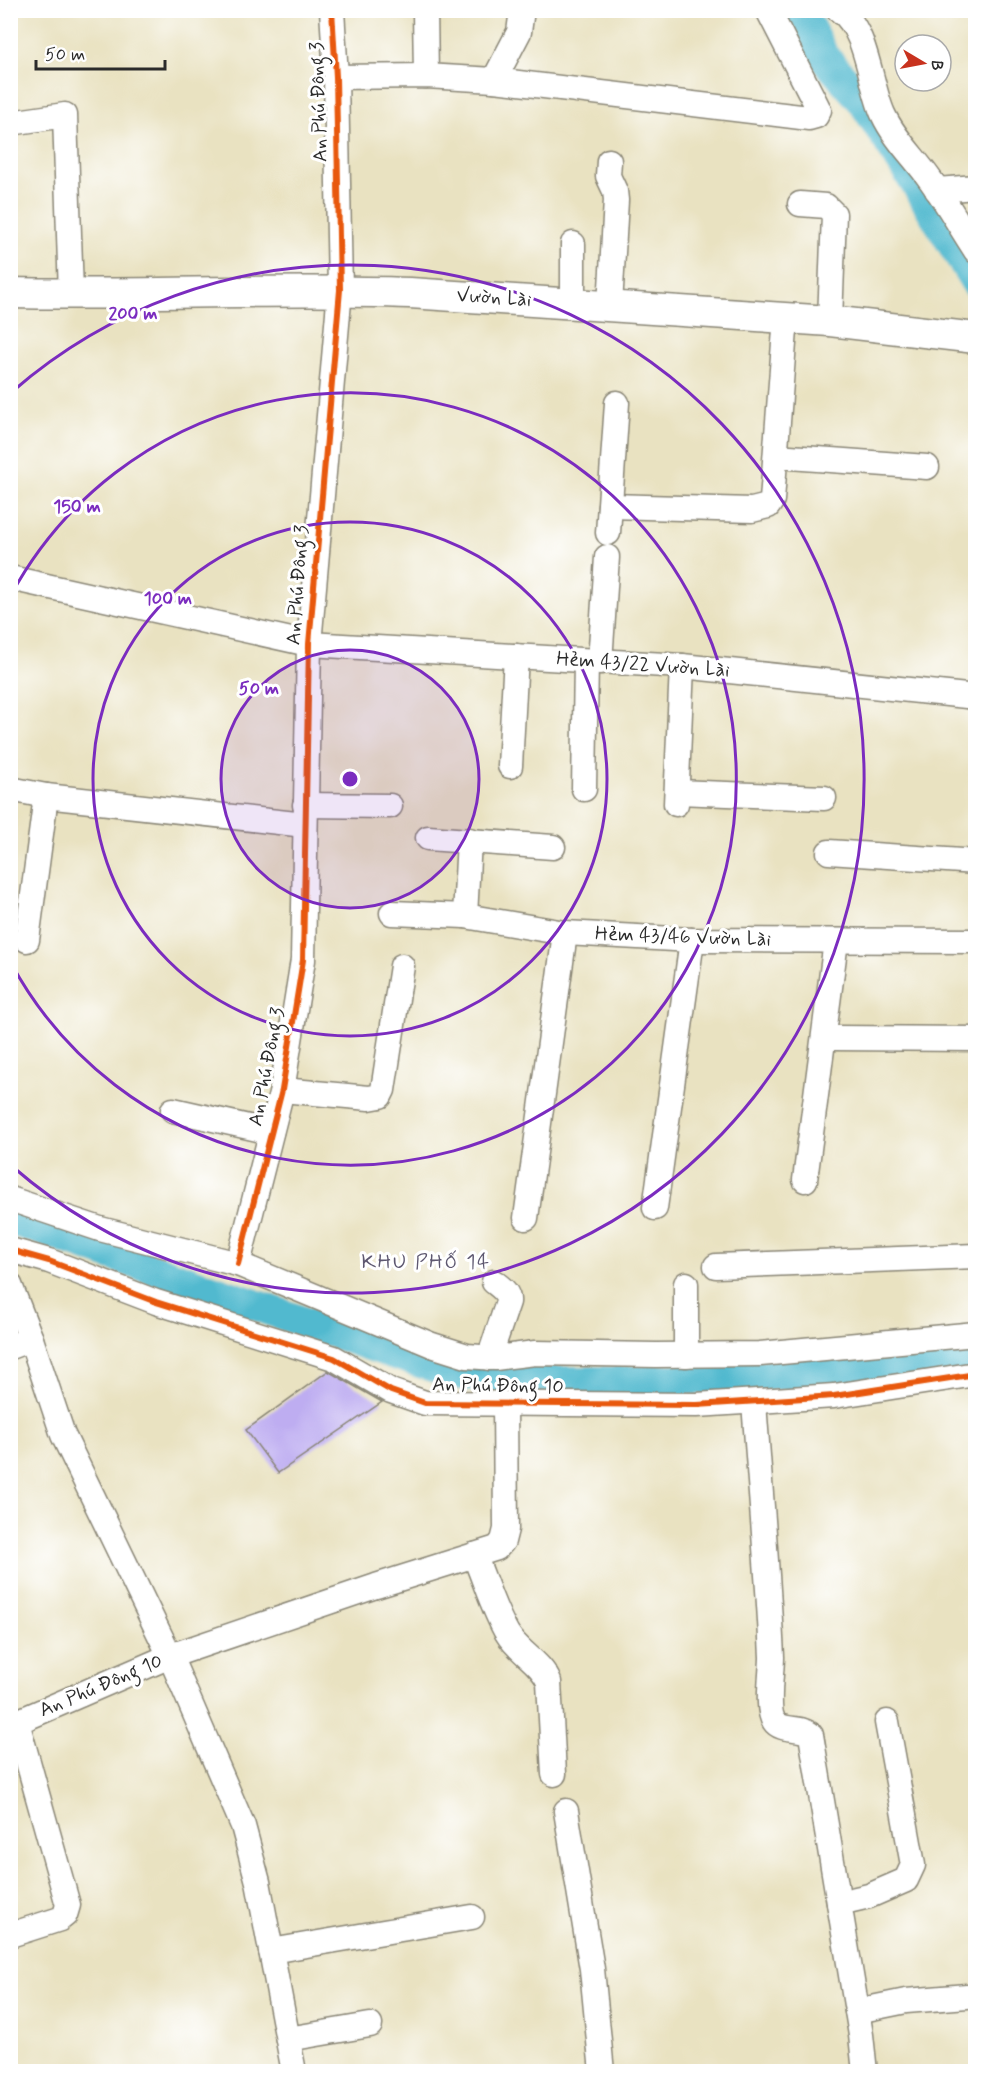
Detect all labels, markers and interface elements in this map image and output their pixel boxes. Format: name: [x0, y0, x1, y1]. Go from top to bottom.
scale bar: [36, 33, 165, 71]
north arrow: [893, 33, 953, 93]
street label: An Phú Đông 3: [303, 41, 337, 163]
text: 50 m: [45, 43, 85, 67]
text: B: [925, 59, 948, 72]
street label: Vườn Lài: [456, 282, 532, 314]
text: 200 m: [108, 302, 158, 326]
text: 150 m: [53, 495, 101, 519]
street label: An Phú Đông 3: [280, 524, 318, 646]
text: 100 m: [144, 587, 192, 611]
street label: Hẻm 43/22 Vườn Lài: [555, 645, 731, 685]
text: 50 m: [239, 677, 279, 701]
centre of rings: [340, 769, 360, 789]
street label: Hẻm 43/46 Vườn Lài: [595, 920, 771, 954]
street label: An Phú Đông 3: [242, 1005, 294, 1129]
district label: KHU PHỐ 14: [361, 1248, 491, 1276]
street label: An Phú Đông 10: [432, 1371, 564, 1403]
street label: An Phú Đông 10: [35, 1648, 168, 1726]

